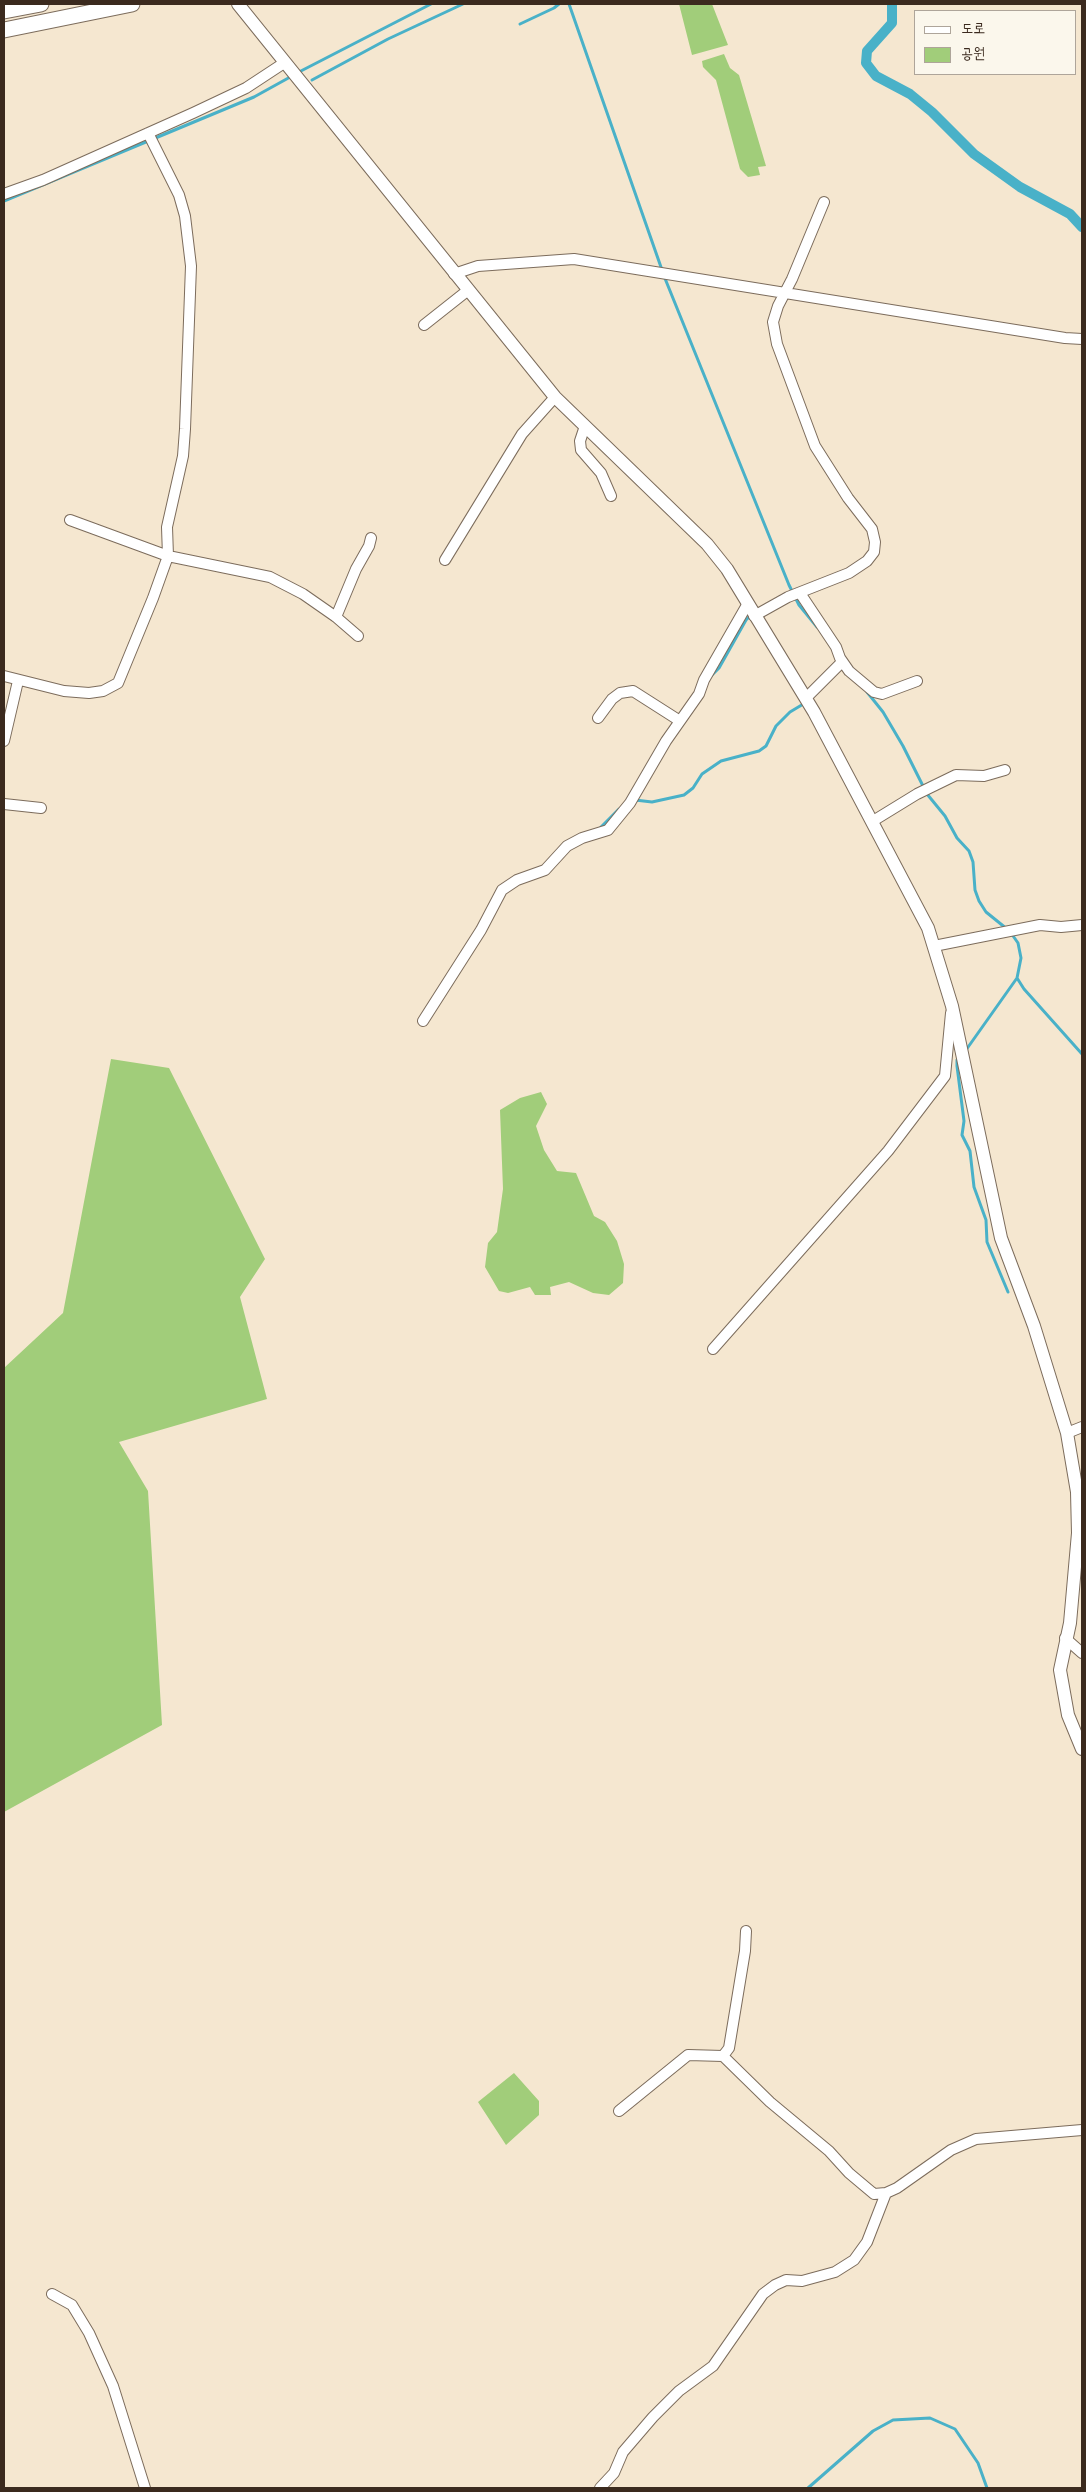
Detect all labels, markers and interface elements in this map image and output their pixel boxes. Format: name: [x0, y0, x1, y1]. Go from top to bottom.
legend: [914, 10, 1076, 75]
text: 도로: [961, 19, 985, 41]
text: 공원: [961, 44, 985, 66]

